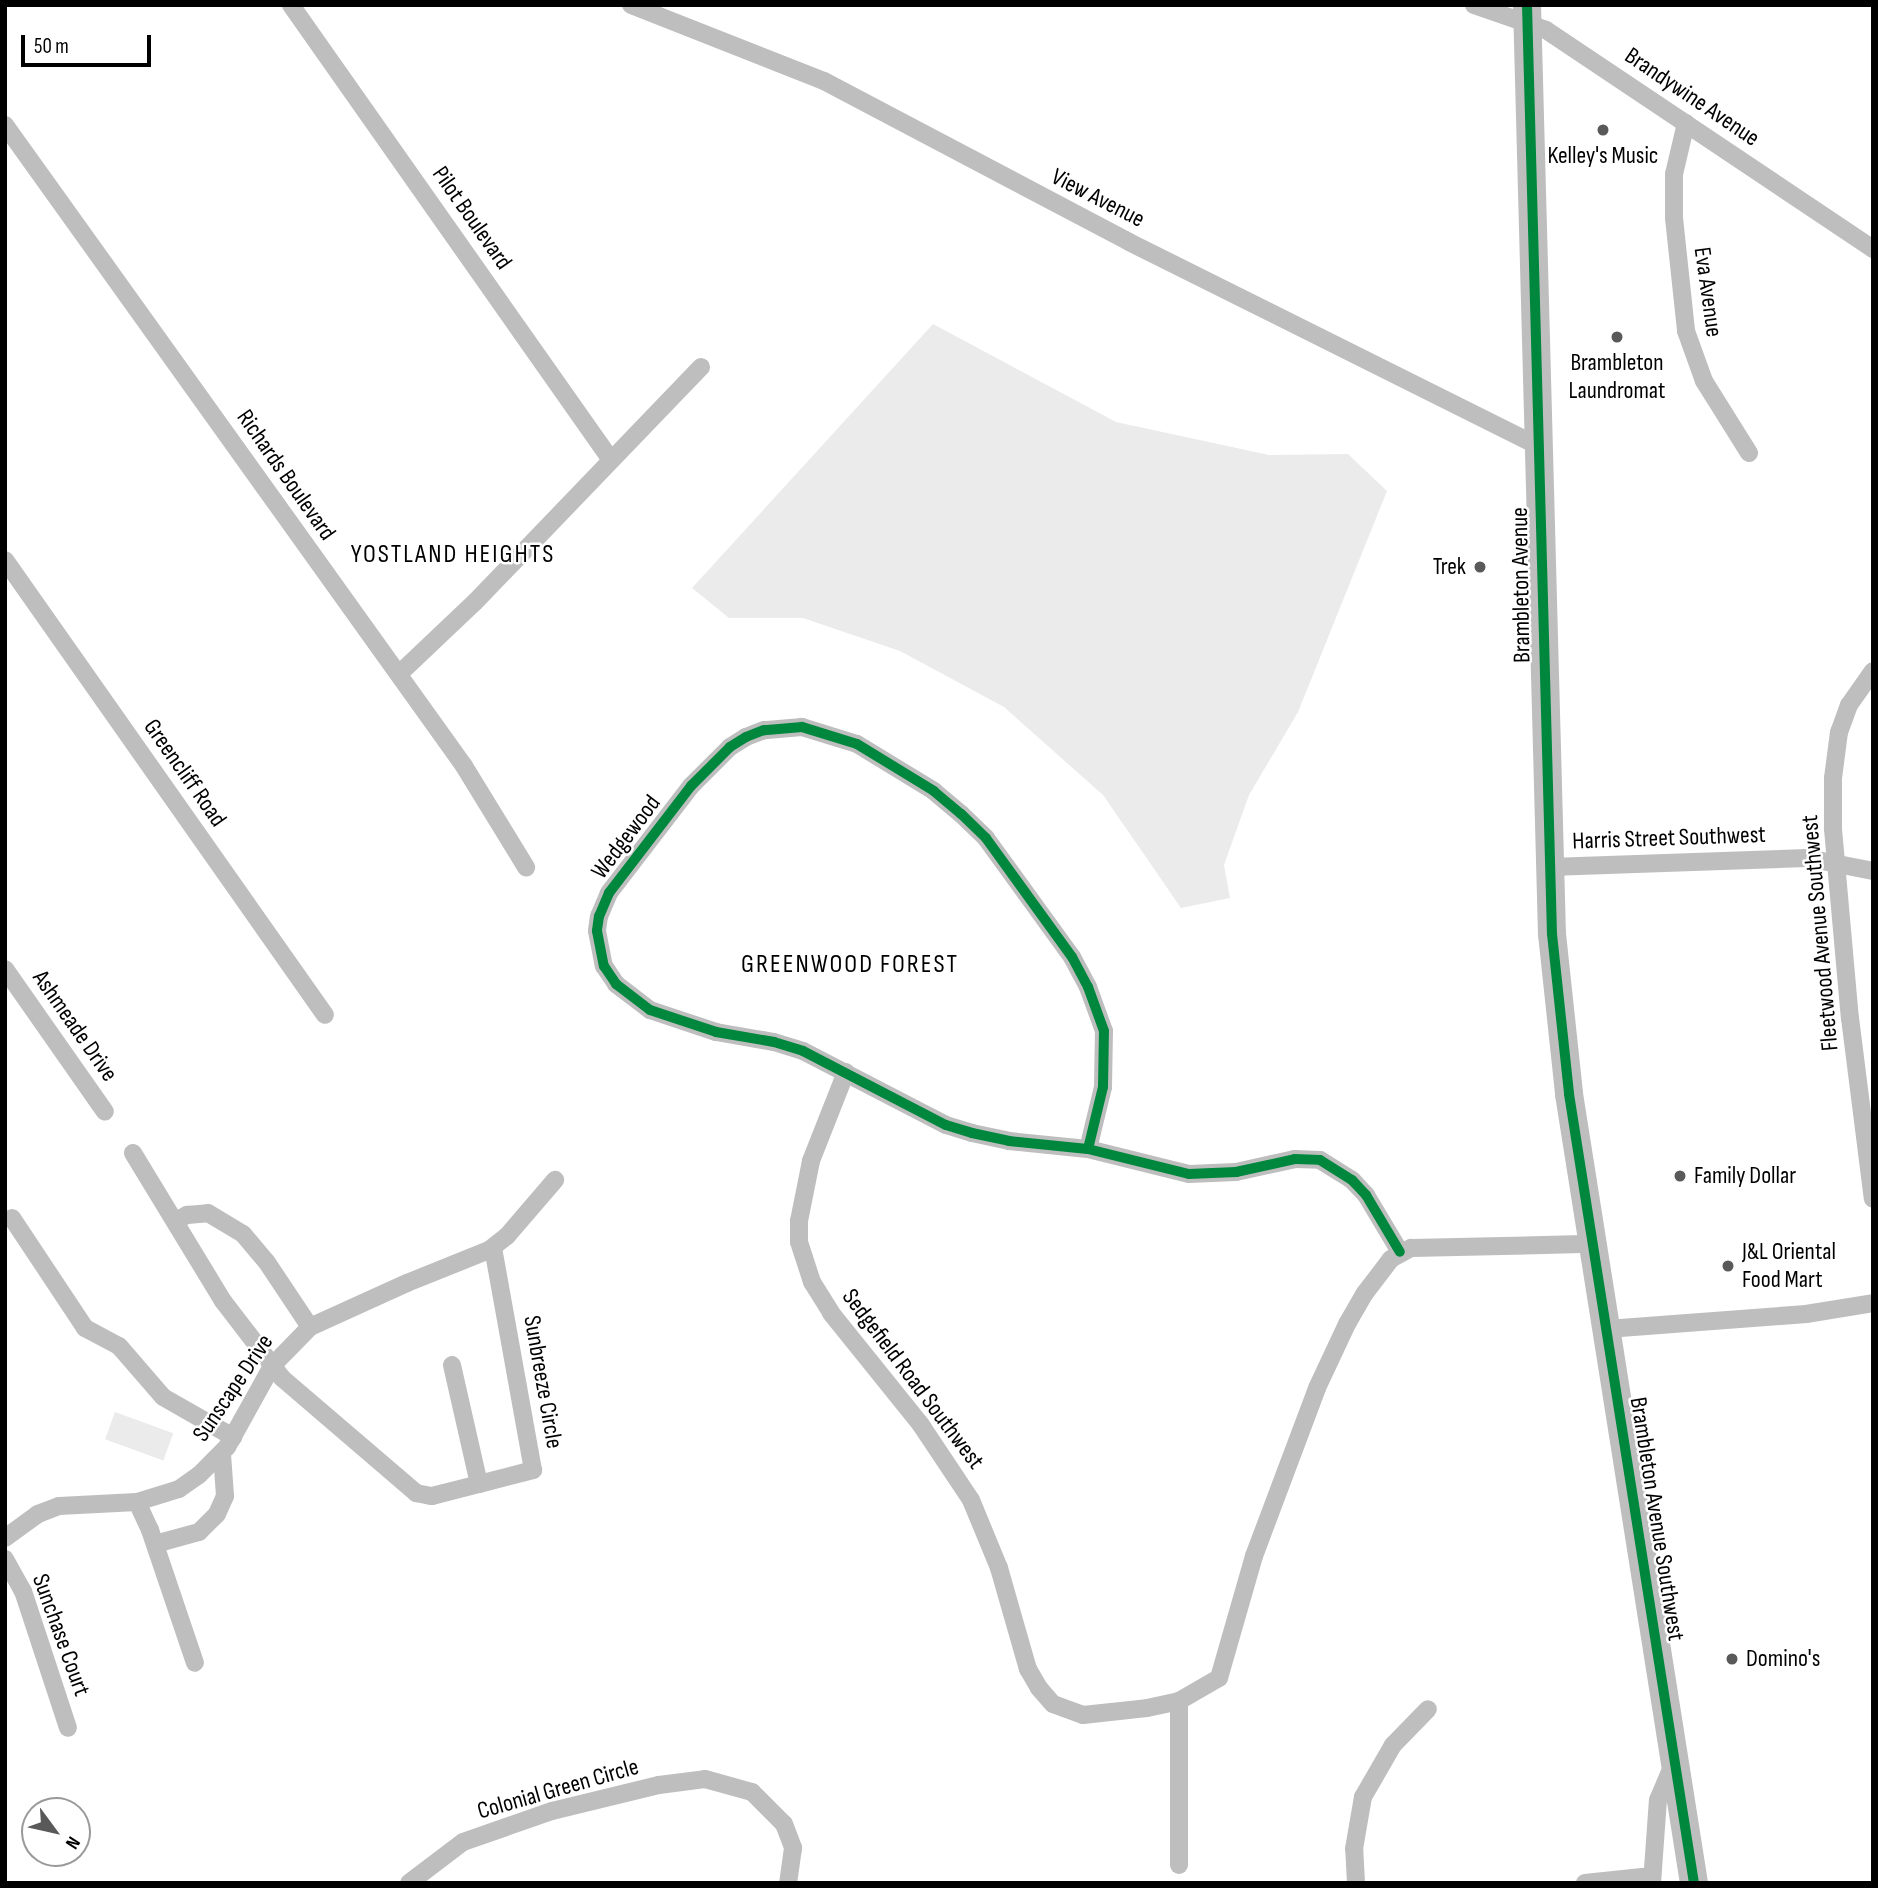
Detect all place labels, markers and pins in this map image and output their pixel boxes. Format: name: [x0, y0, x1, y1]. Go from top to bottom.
marker: Kelley's Music: [1595, 122, 1611, 138]
place label: Kelley's Music: [1548, 142, 1658, 170]
marker: Brambleton Laundromat: [1609, 329, 1625, 345]
place label: Brambleton Laundromat: [1569, 349, 1665, 405]
place label: Trek: [1433, 553, 1466, 581]
marker: Trek: [1472, 559, 1488, 575]
place label: Family Dollar: [1694, 1162, 1796, 1190]
marker: Family Dollar: [1672, 1168, 1688, 1184]
place label: J&L Oriental Food Mart: [1742, 1238, 1836, 1294]
marker: J&L Oriental Food Mart: [1720, 1258, 1736, 1274]
place label: Domino's: [1746, 1645, 1820, 1673]
marker: Domino's: [1724, 1651, 1740, 1667]

